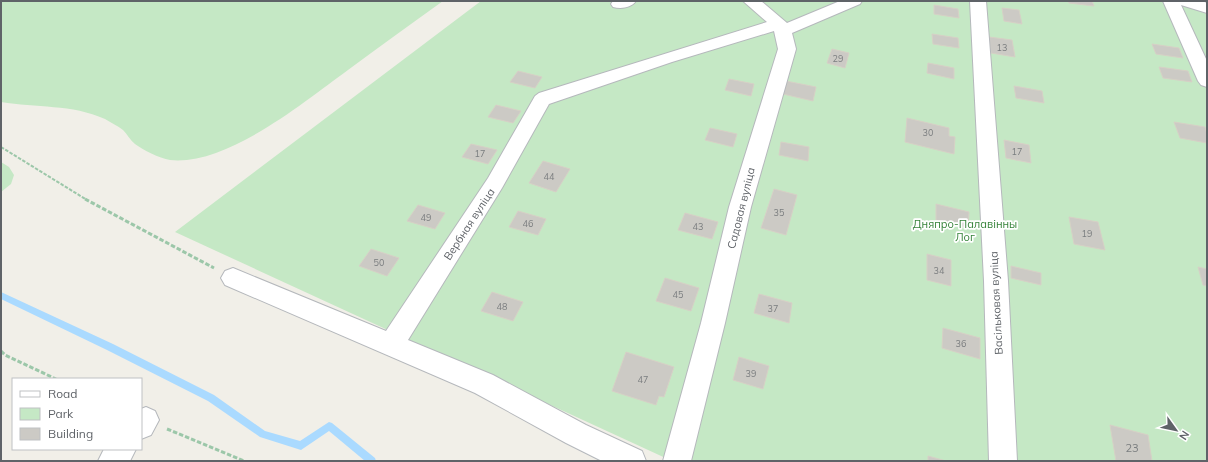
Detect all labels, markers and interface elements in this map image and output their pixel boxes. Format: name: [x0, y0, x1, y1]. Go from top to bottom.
house number: 13: [997, 42, 1007, 53]
house number: 29: [833, 53, 843, 64]
house number: 30: [923, 127, 933, 138]
house number: 17: [1012, 146, 1022, 157]
house number: 17: [475, 148, 485, 159]
street label: Садовая вуліца: [724, 166, 758, 250]
house number: 44: [544, 171, 555, 182]
street label: Вербная вуліца: [440, 185, 498, 263]
house number: 35: [774, 207, 785, 218]
house number: 49: [421, 212, 431, 223]
park label: Дняпро-Палавінны Лог: [913, 217, 1017, 244]
house number: 46: [523, 218, 533, 229]
house number: 43: [693, 221, 703, 232]
house number: 19: [1082, 228, 1092, 239]
street label: Васільковая вуліца: [986, 251, 1006, 355]
house number: 50: [374, 257, 384, 268]
house number: 34: [934, 265, 945, 276]
house number: 45: [673, 289, 684, 300]
house number: 48: [497, 301, 507, 312]
house number: 37: [768, 303, 778, 314]
house number: 36: [956, 338, 966, 349]
house number: 39: [746, 368, 756, 379]
house number: 47: [638, 374, 648, 385]
legend: [12, 378, 142, 450]
text: Road: [48, 386, 77, 401]
text: Park: [48, 406, 74, 421]
north arrow: [1156, 410, 1196, 450]
text: Building: [48, 426, 93, 441]
text: N: [1176, 428, 1193, 443]
house number: 23: [1125, 441, 1139, 455]

